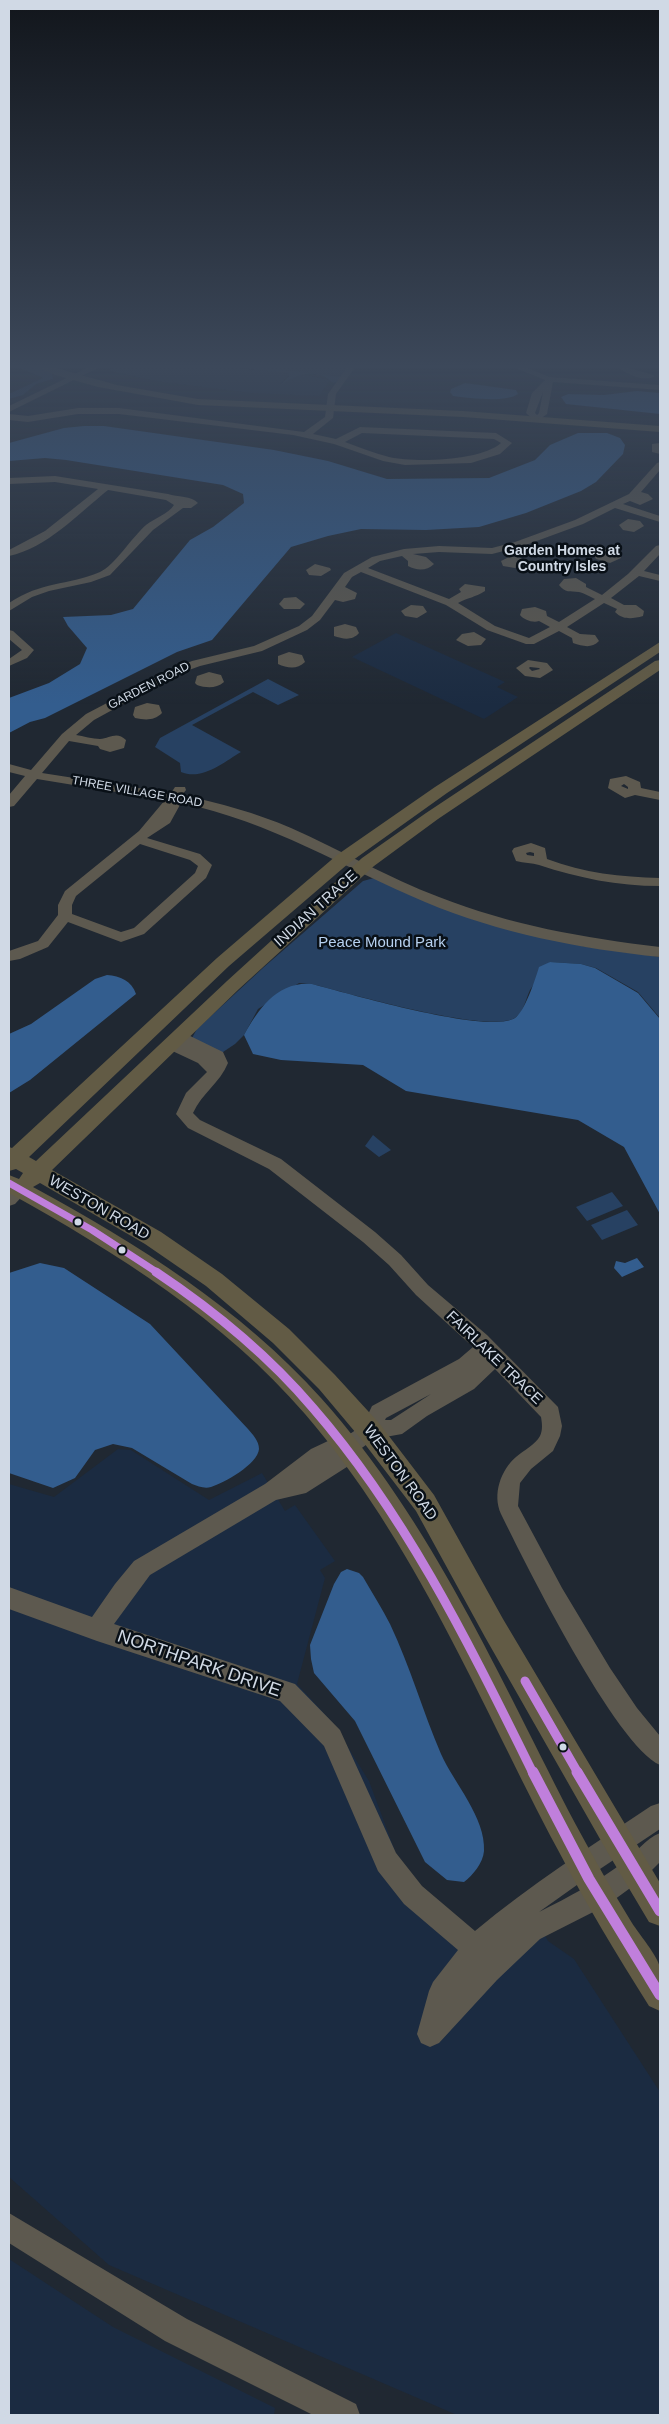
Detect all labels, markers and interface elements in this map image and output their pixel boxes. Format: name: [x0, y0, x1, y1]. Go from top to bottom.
district label: Garden Homes at Country Isles: [504, 543, 620, 576]
street label: GARDEN ROAD: [106, 659, 192, 713]
street label: THREE VILLAGE ROAD: [71, 773, 203, 811]
street label: INDIAN TRACE: [271, 867, 361, 951]
park label: Peace Mound Park: [318, 934, 446, 952]
street label: WESTON ROAD: [46, 1172, 152, 1244]
unlabelled marker: [73, 1217, 83, 1227]
unlabelled marker: [117, 1245, 127, 1255]
street label: FAIRLAKE TRACE: [442, 1308, 546, 1408]
street label: WESTON ROAD: [359, 1422, 441, 1524]
street label: NORTHPARK DRIVE: [114, 1626, 284, 1702]
unlabelled marker: [558, 1742, 568, 1752]

